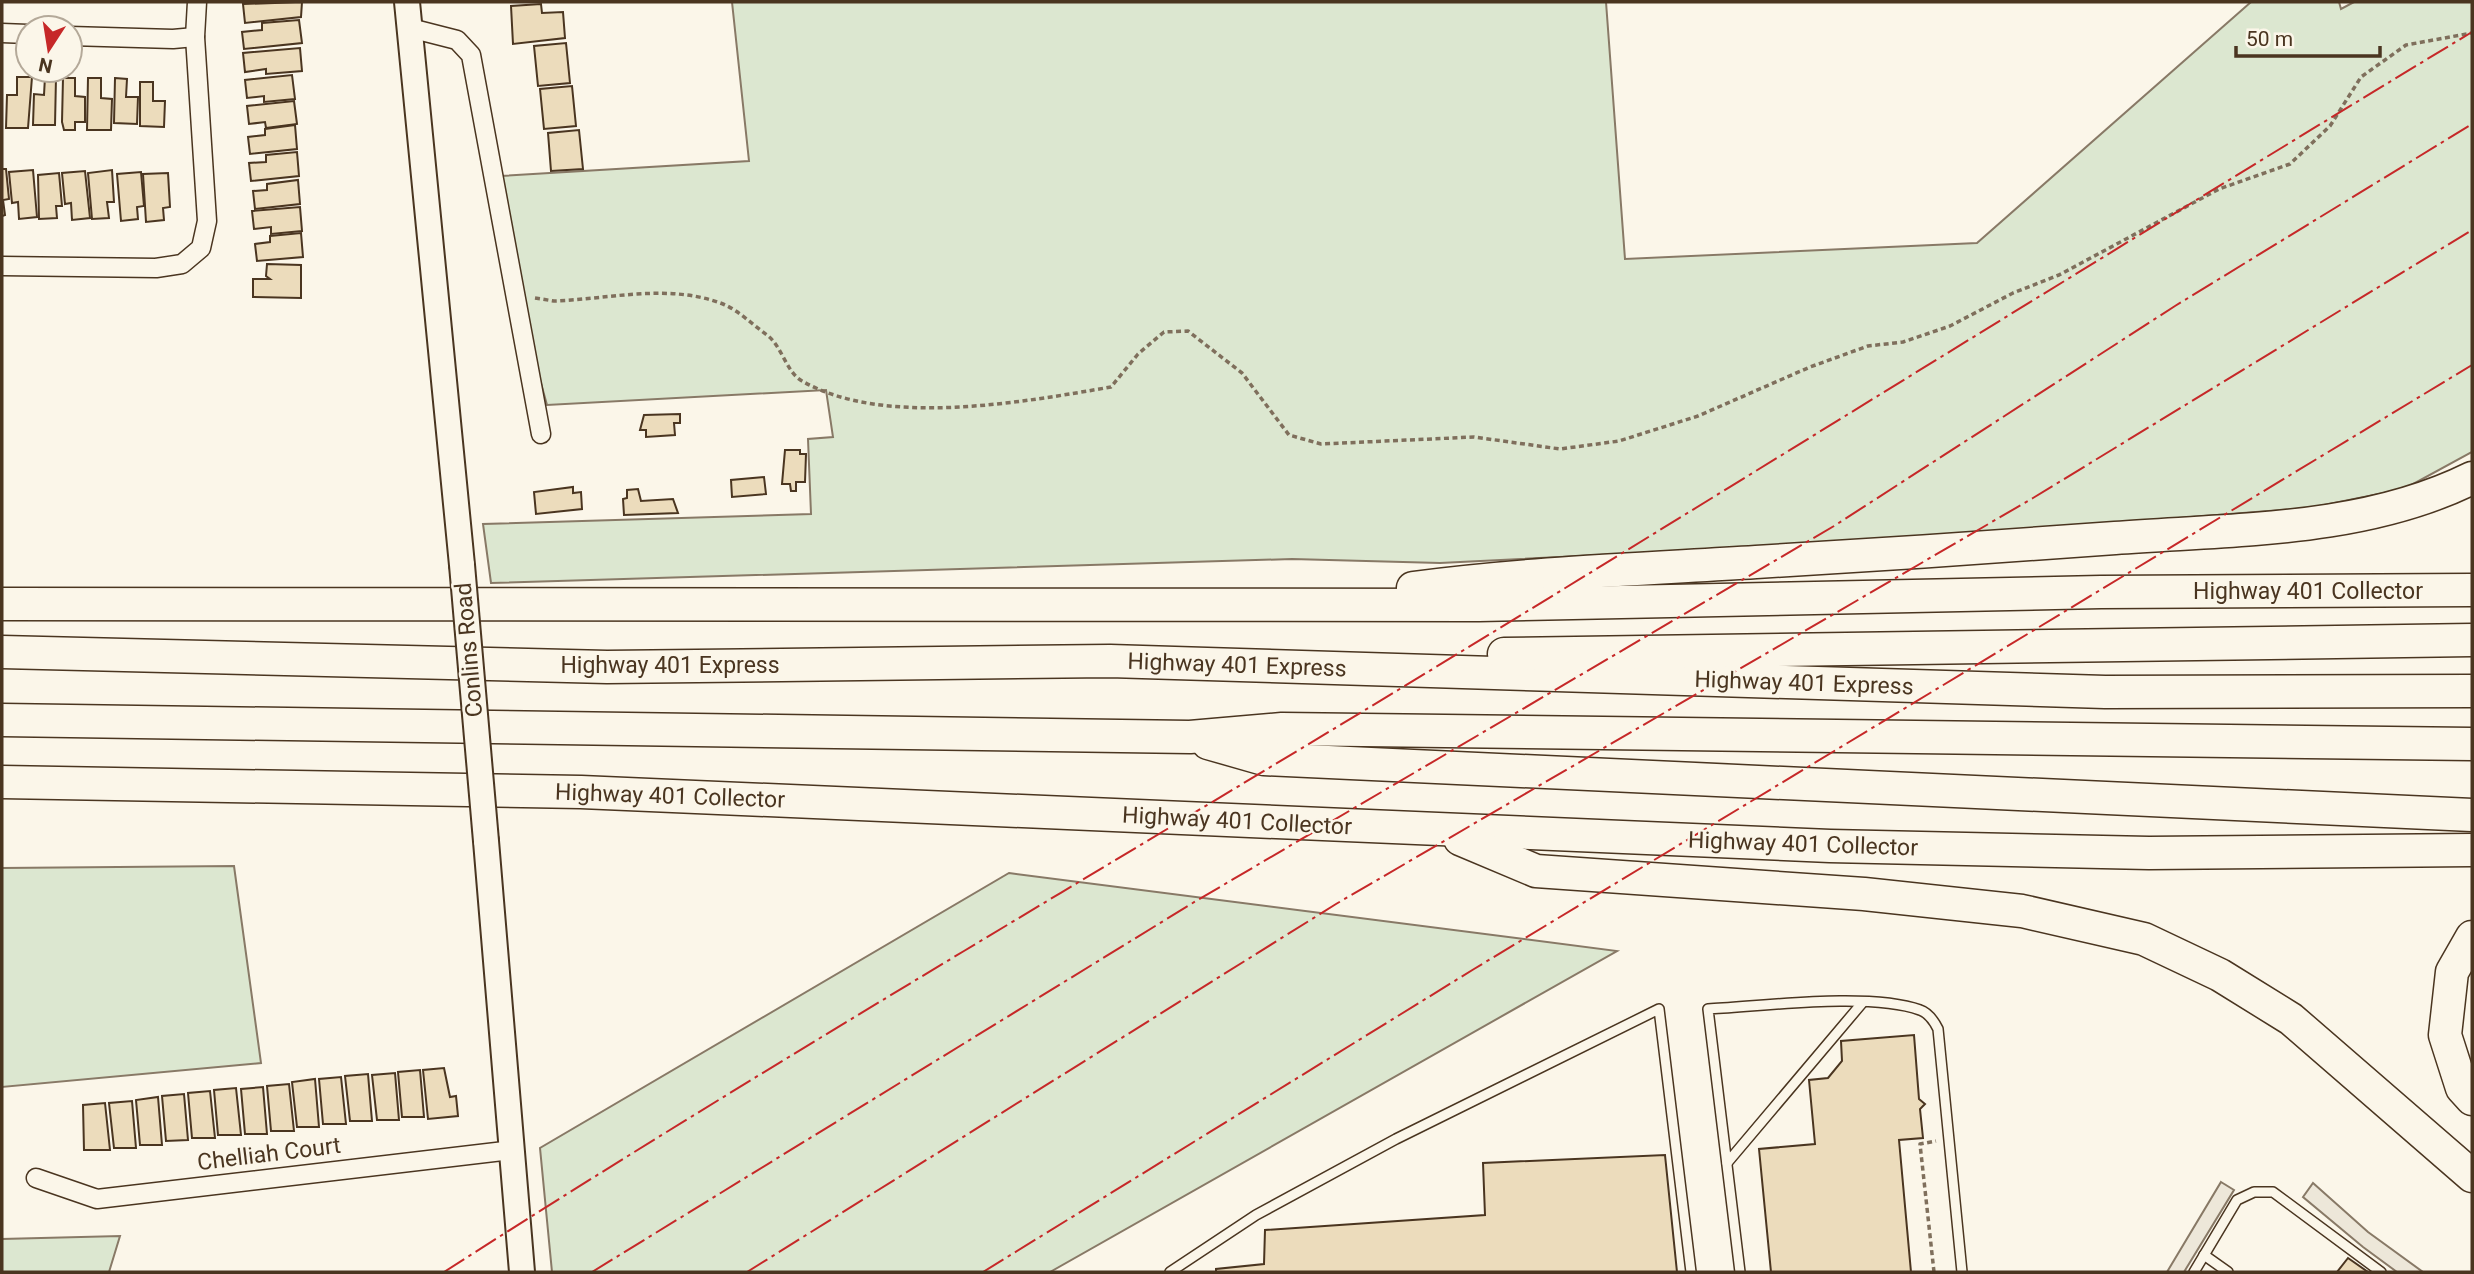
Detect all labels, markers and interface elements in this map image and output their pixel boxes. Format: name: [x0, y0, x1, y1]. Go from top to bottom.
north arrow: [14, 14, 84, 84]
scale bar: [2236, 14, 2380, 58]
text: 50 m: [2246, 27, 2293, 51]
text: N: [37, 52, 55, 78]
street label: Highway 401 Collector: [2193, 578, 2423, 605]
street label: Conlins Road: [450, 582, 488, 718]
street label: Highway 401 Express: [1127, 648, 1347, 682]
street label: Highway 401 Express: [560, 652, 780, 679]
street label: Highway 401 Express: [1694, 666, 1914, 700]
street label: Highway 401 Collector: [555, 778, 786, 814]
street label: Highway 401 Collector: [1121, 801, 1353, 841]
street label: Highway 401 Collector: [1688, 826, 1919, 862]
street label: Chelliah Court: [196, 1132, 342, 1176]

